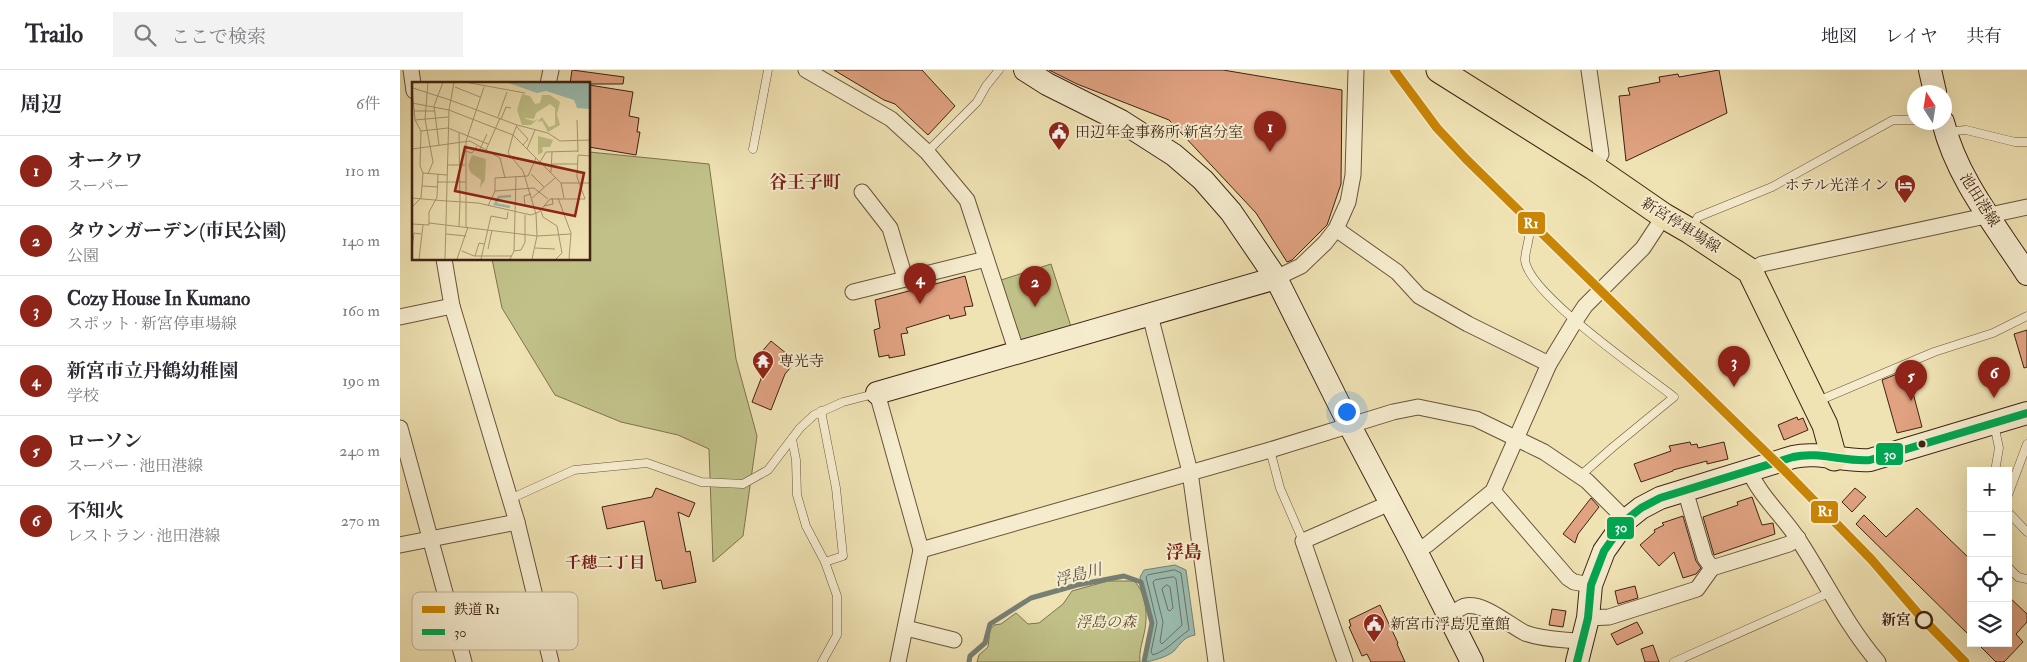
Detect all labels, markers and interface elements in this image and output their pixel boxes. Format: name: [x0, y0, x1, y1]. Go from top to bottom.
search box: [113, 12, 463, 57]
text: Trailo: [25, 19, 83, 50]
icon: search: [131, 21, 159, 49]
text: ここで検索: [171, 25, 266, 49]
text: 地図: [1821, 25, 1857, 48]
text: レイヤ: [1885, 25, 1938, 48]
text: 共有: [1966, 25, 2002, 48]
inset map: [412, 82, 590, 260]
north arrow: [1907, 85, 1952, 130]
text: 周辺: [20, 91, 62, 118]
text: 6件: [356, 94, 380, 114]
pin: 1: [1254, 111, 1286, 152]
public building icon: 田辺年金事務所 新宮分室: [1047, 120, 1071, 151]
place label: 田辺年金事務所 新宮分室: [1075, 123, 1243, 142]
text: オークワ: [67, 149, 143, 173]
text: 1: [33, 161, 39, 181]
text: 110 m: [345, 161, 380, 181]
street label: 池田港線: [1956, 170, 2004, 231]
district label: 谷王子町: [769, 171, 841, 194]
hotel icon: ホテル光洋イン: [1893, 173, 1917, 204]
text: スーパー: [67, 176, 129, 196]
place label: ホテル光洋イン: [1785, 176, 1889, 195]
street label: 新宮停車場線: [1638, 194, 1724, 257]
line badge: R1: [1517, 211, 1546, 235]
text: R1: [1523, 215, 1539, 232]
text: タウンガーデン(市民公園): [67, 219, 286, 243]
text: 2: [32, 231, 40, 251]
text: 140 m: [342, 231, 380, 251]
text: 公園: [67, 246, 99, 266]
pin: 4: [904, 263, 936, 304]
pin: 2: [1019, 266, 1051, 307]
text: Cozy House In Kumano: [67, 287, 250, 311]
text: 3: [33, 301, 39, 321]
text: 160 m: [342, 301, 380, 321]
text: スポット · 新宮停車場線: [67, 314, 237, 334]
pin: 3: [1718, 346, 1750, 387]
temple icon: 専光寺: [751, 349, 775, 380]
place label: 専光寺: [779, 352, 824, 371]
pin: 6: [1978, 357, 2010, 398]
text: 新宮市立丹鶴幼稚園: [67, 359, 238, 383]
pin: 5: [1895, 360, 1927, 401]
text: 4: [32, 371, 40, 391]
text: 190 m: [342, 371, 380, 391]
text: 学校: [67, 386, 99, 406]
your location: [1334, 399, 1360, 425]
text: ローソン: [67, 429, 142, 453]
unlabelled marker: [1917, 439, 1927, 449]
text: 5: [32, 441, 40, 461]
text: 240 m: [339, 441, 380, 461]
line badge: 30: [1875, 442, 1904, 466]
text: 30: [1884, 446, 1896, 463]
text: スーパー · 池田港線: [67, 456, 203, 476]
map controls: [1967, 467, 2012, 647]
button: +: [1967, 467, 2012, 512]
text: 不知火: [67, 499, 124, 523]
line badge: R1: [1810, 500, 1839, 524]
text: R1: [1817, 503, 1833, 520]
text: 6: [32, 511, 40, 531]
text: 270 m: [341, 511, 380, 531]
button: −: [1967, 512, 2012, 557]
line badge: 30: [1606, 516, 1635, 540]
text: 30: [1615, 519, 1627, 536]
text: レストラン · 池田港線: [67, 526, 220, 546]
district label: 浮島: [1166, 541, 1202, 564]
district label: 千穂二丁目: [565, 553, 645, 573]
button: locate: [1967, 557, 2012, 602]
water label: 浮島川: [1053, 559, 1106, 590]
legend: [412, 592, 578, 650]
text: 鉄道 R1: [454, 601, 500, 618]
button: layers: [1967, 602, 2012, 647]
place label: 新宮: [1881, 611, 1911, 630]
marker: 新宮: [1915, 611, 1933, 629]
public building icon: 新宮市浮島児童館: [1362, 612, 1386, 643]
park label: 浮島の森: [1076, 613, 1138, 632]
place label: 新宮市浮島児童館: [1390, 615, 1510, 634]
text: 30: [454, 624, 467, 641]

